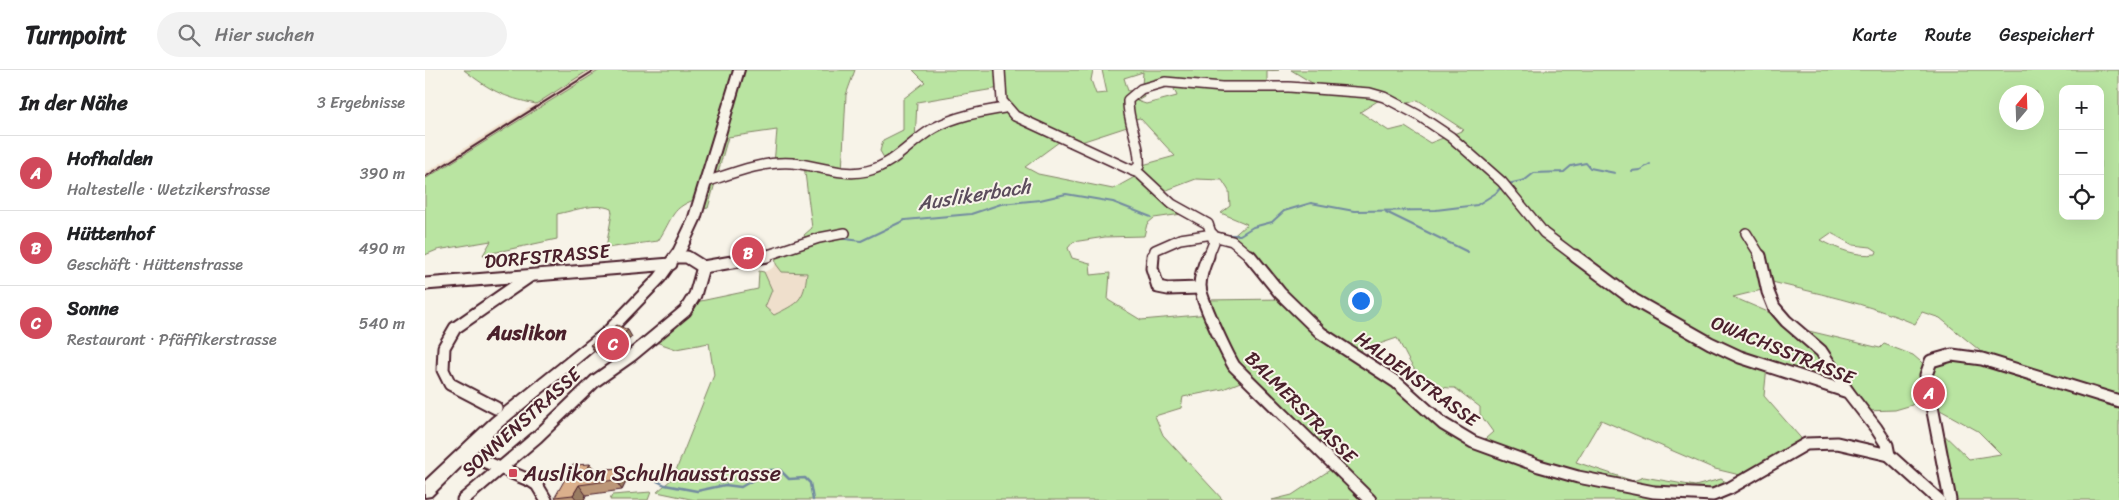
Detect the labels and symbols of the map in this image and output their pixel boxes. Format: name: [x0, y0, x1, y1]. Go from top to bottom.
north arrow: [1999, 85, 2044, 130]
water label: Auslikerbach: [914, 169, 1034, 221]
street label: DORFSTRASSE: [483, 234, 612, 278]
pin: B: [732, 234, 764, 272]
your location: [1348, 288, 1374, 314]
street label: OWACHSSTRASSE: [1706, 306, 1861, 395]
district label: Auslikon: [486, 314, 567, 352]
street label: HALDENSTRASSE: [1348, 322, 1488, 437]
pin: C: [597, 325, 629, 363]
street label: BALMERSTRASSE: [1237, 343, 1366, 472]
street label: SONNENSTRASSE: [453, 358, 590, 485]
pin: A: [1913, 374, 1945, 412]
place label: Auslikon Schulhausstrasse: [522, 454, 781, 493]
marker: Auslikon Schulhausstrasse: [507, 467, 519, 479]

